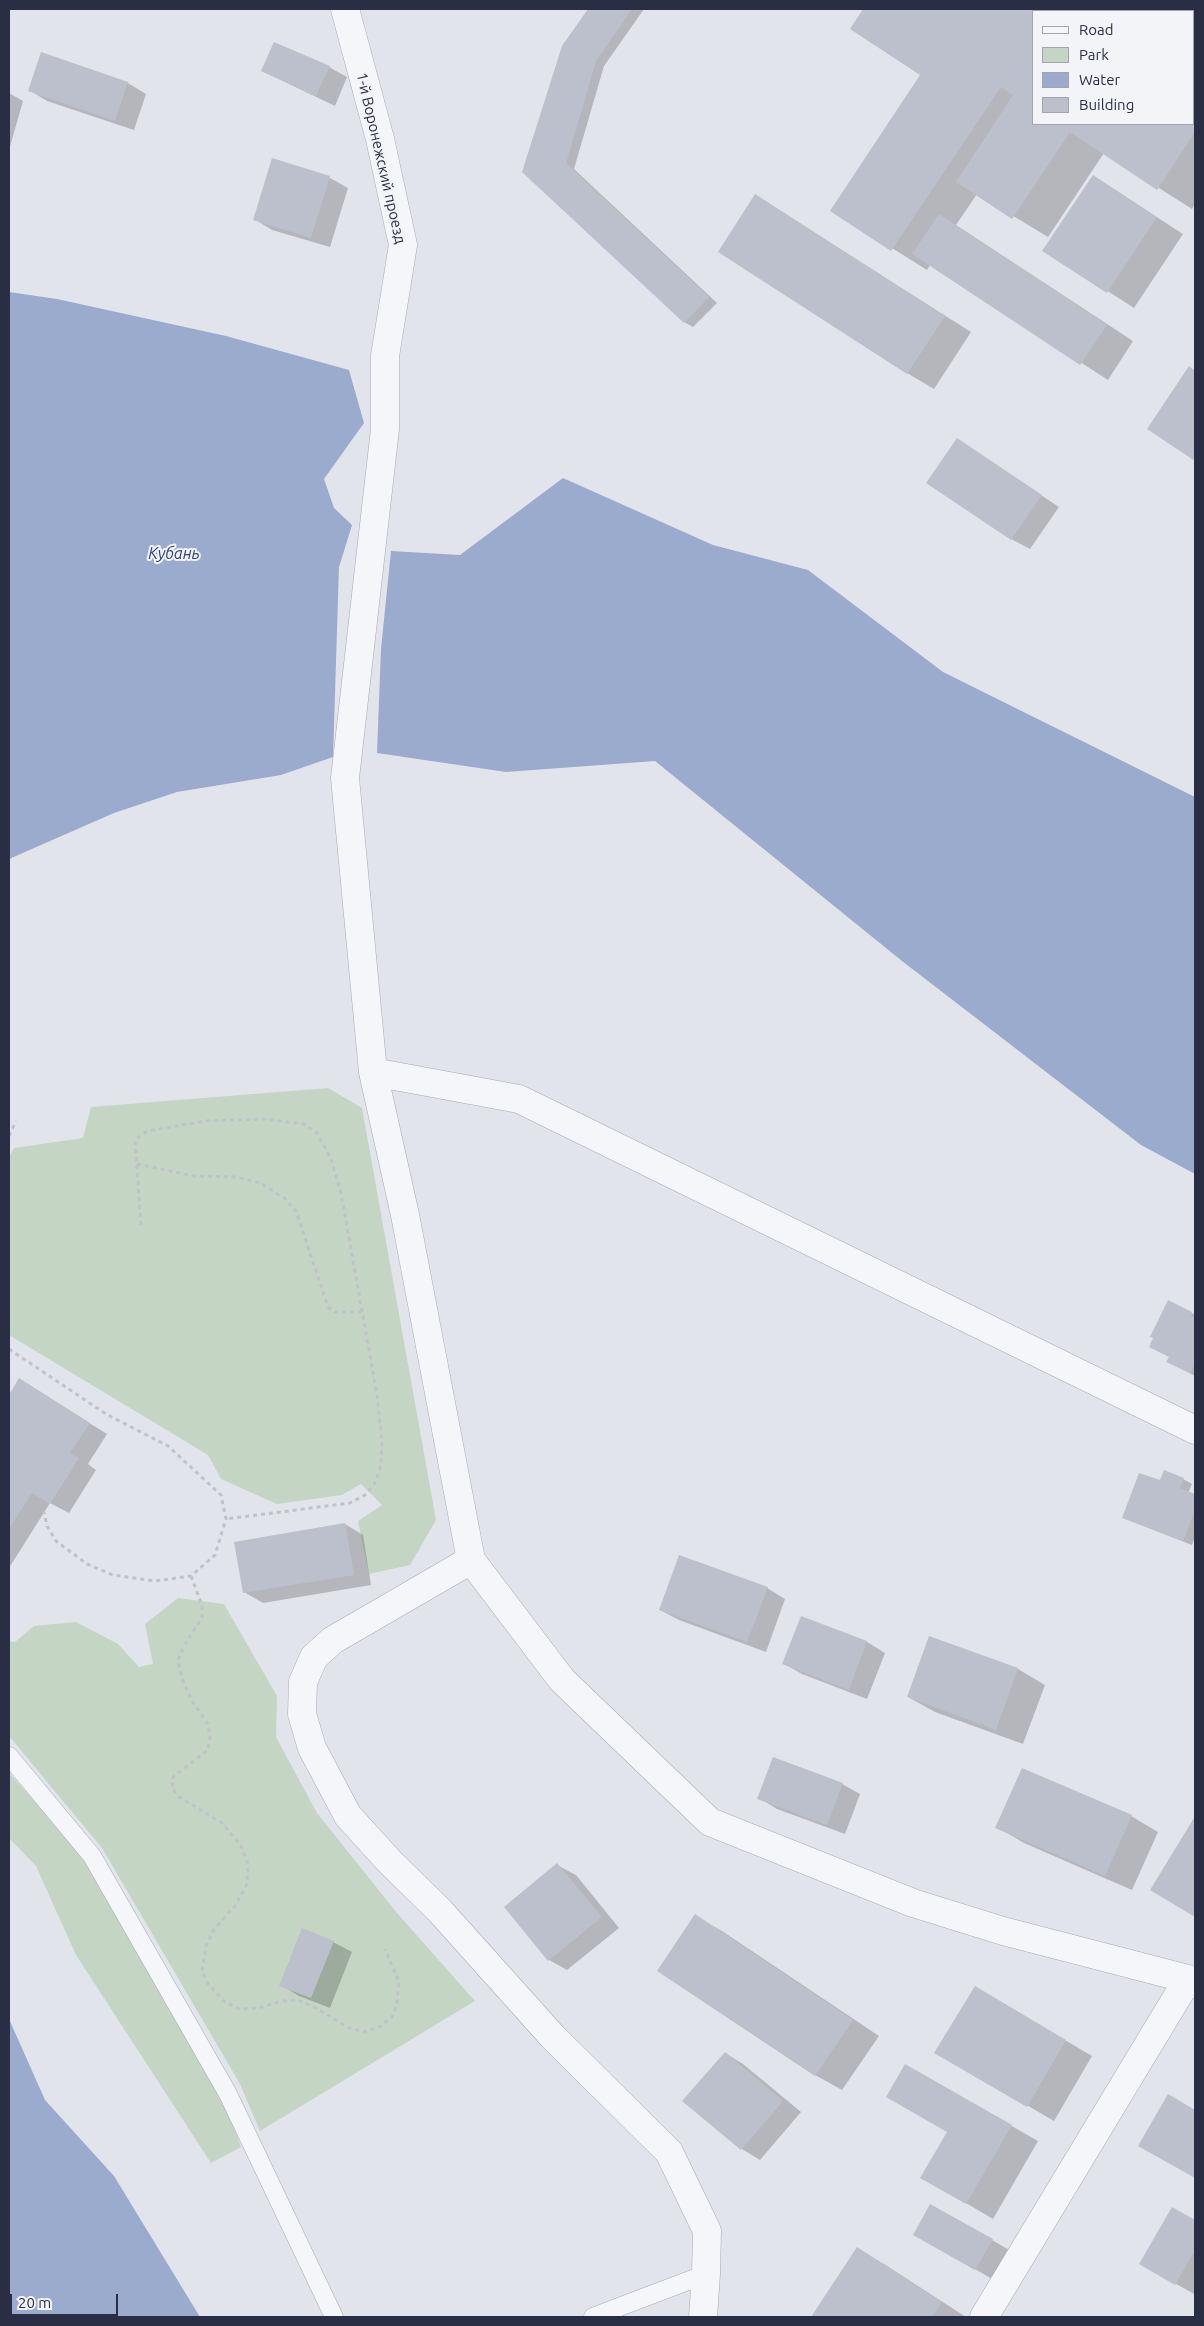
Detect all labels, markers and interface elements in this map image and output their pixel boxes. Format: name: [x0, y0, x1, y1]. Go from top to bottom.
legend: [1032, 10, 1194, 125]
text: Road: [1079, 21, 1114, 38]
text: Park: [1079, 46, 1109, 63]
street label: 1-й Воронежский проезд: [353, 71, 409, 245]
text: Water: [1079, 71, 1120, 88]
text: Building: [1079, 96, 1134, 113]
water label: Кубань: [148, 544, 200, 564]
scale bar: [12, 2284, 120, 2316]
text: 20 m: [18, 2294, 51, 2311]

